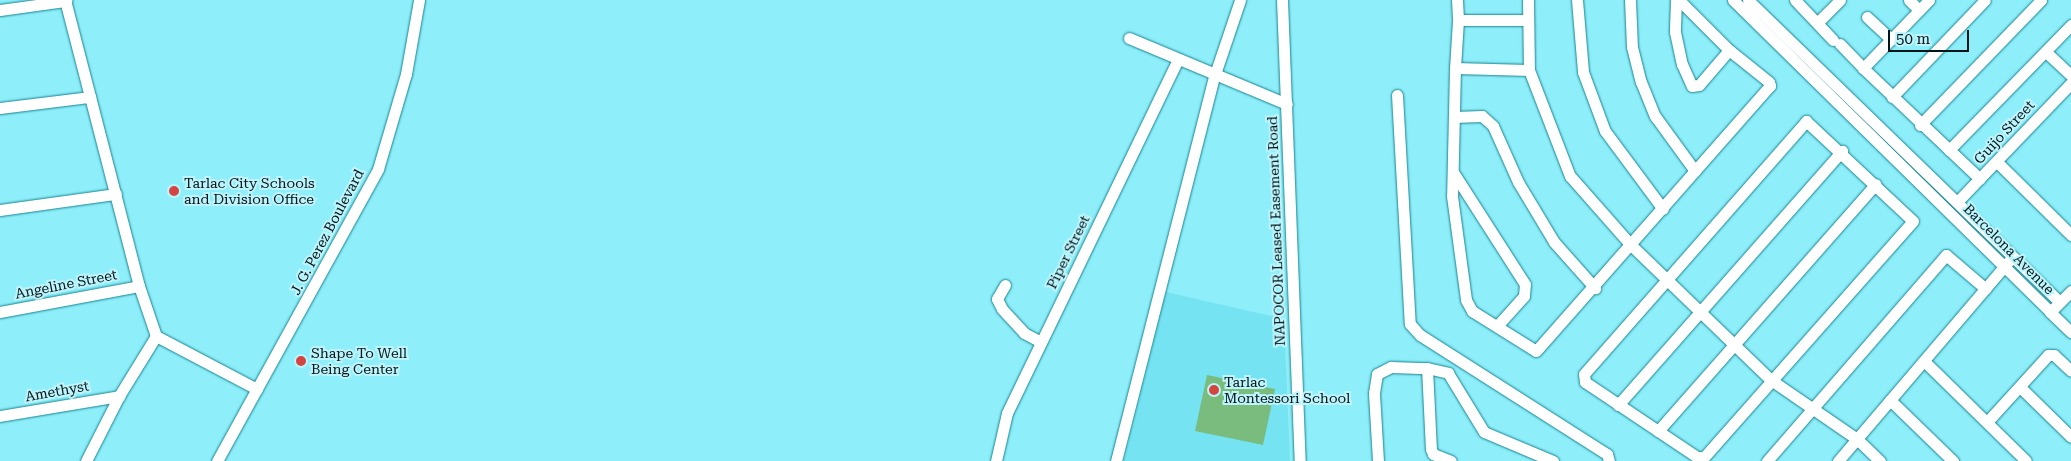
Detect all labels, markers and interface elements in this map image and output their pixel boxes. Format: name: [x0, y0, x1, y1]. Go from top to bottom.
scale bar: [1891, 20, 1972, 52]
text: 50 m: [1896, 30, 1930, 48]
street label: Guijo Street: [1970, 97, 2038, 167]
street label: NAPOCOR Leased Easement Road: [1264, 116, 1288, 346]
street label: J. G. Perez Boulevard: [287, 166, 367, 298]
place label: Tarlac City Schools and Division Office: [184, 175, 315, 208]
marker: Tarlac City Schools and Division Office: [168, 185, 180, 197]
street label: Barcelona Avenue: [1960, 200, 2058, 298]
street label: Piper Street: [1043, 212, 1093, 292]
street label: Angeline Street: [14, 266, 118, 302]
place label: Shape To Well Being Center: [311, 345, 407, 378]
marker: Shape To Well Being Center: [295, 355, 307, 367]
place label: Tarlac Montessori School: [1224, 374, 1350, 407]
street label: Amethyst: [24, 377, 90, 405]
marker: Tarlac Montessori School: [1208, 384, 1220, 396]

